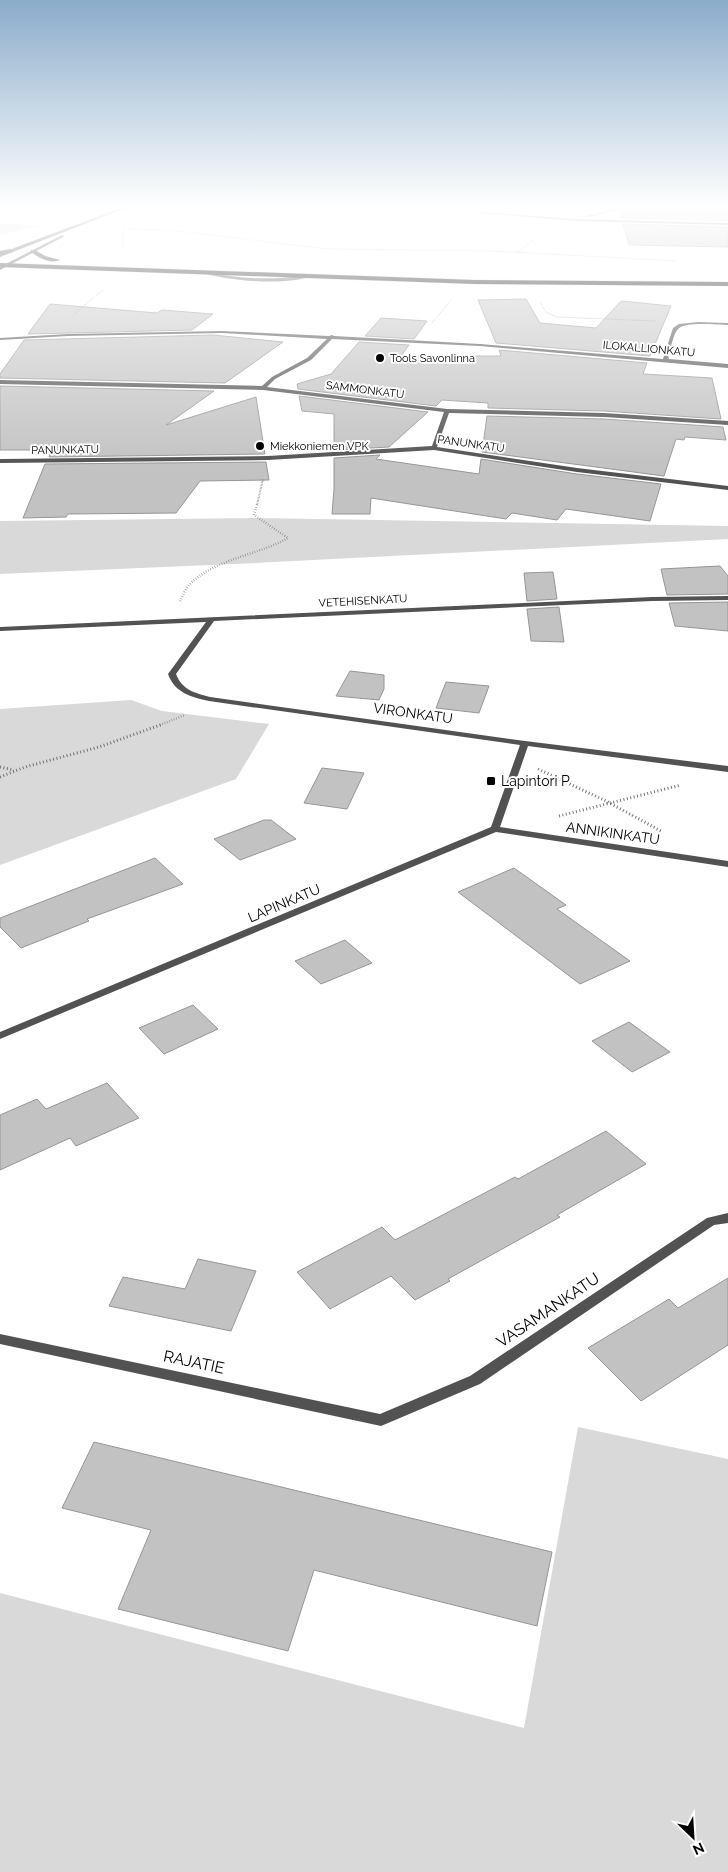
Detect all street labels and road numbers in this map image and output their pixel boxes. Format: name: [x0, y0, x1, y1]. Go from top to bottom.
street label: ILOKALLIONKATU: [602, 338, 696, 360]
street label: SAMMONKATU: [325, 379, 405, 401]
street label: PANUNKATU: [437, 433, 505, 455]
street label: PANUNKATU: [31, 443, 99, 457]
street label: VETEHISENKATU: [318, 592, 408, 610]
street label: VIRONKATU: [372, 700, 454, 726]
street label: ANNIKINKATU: [565, 819, 661, 847]
street label: LAPINKATU: [245, 881, 323, 925]
street label: VASAMANKATU: [493, 1269, 603, 1351]
street label: RAJATIE: [162, 1346, 226, 1378]

